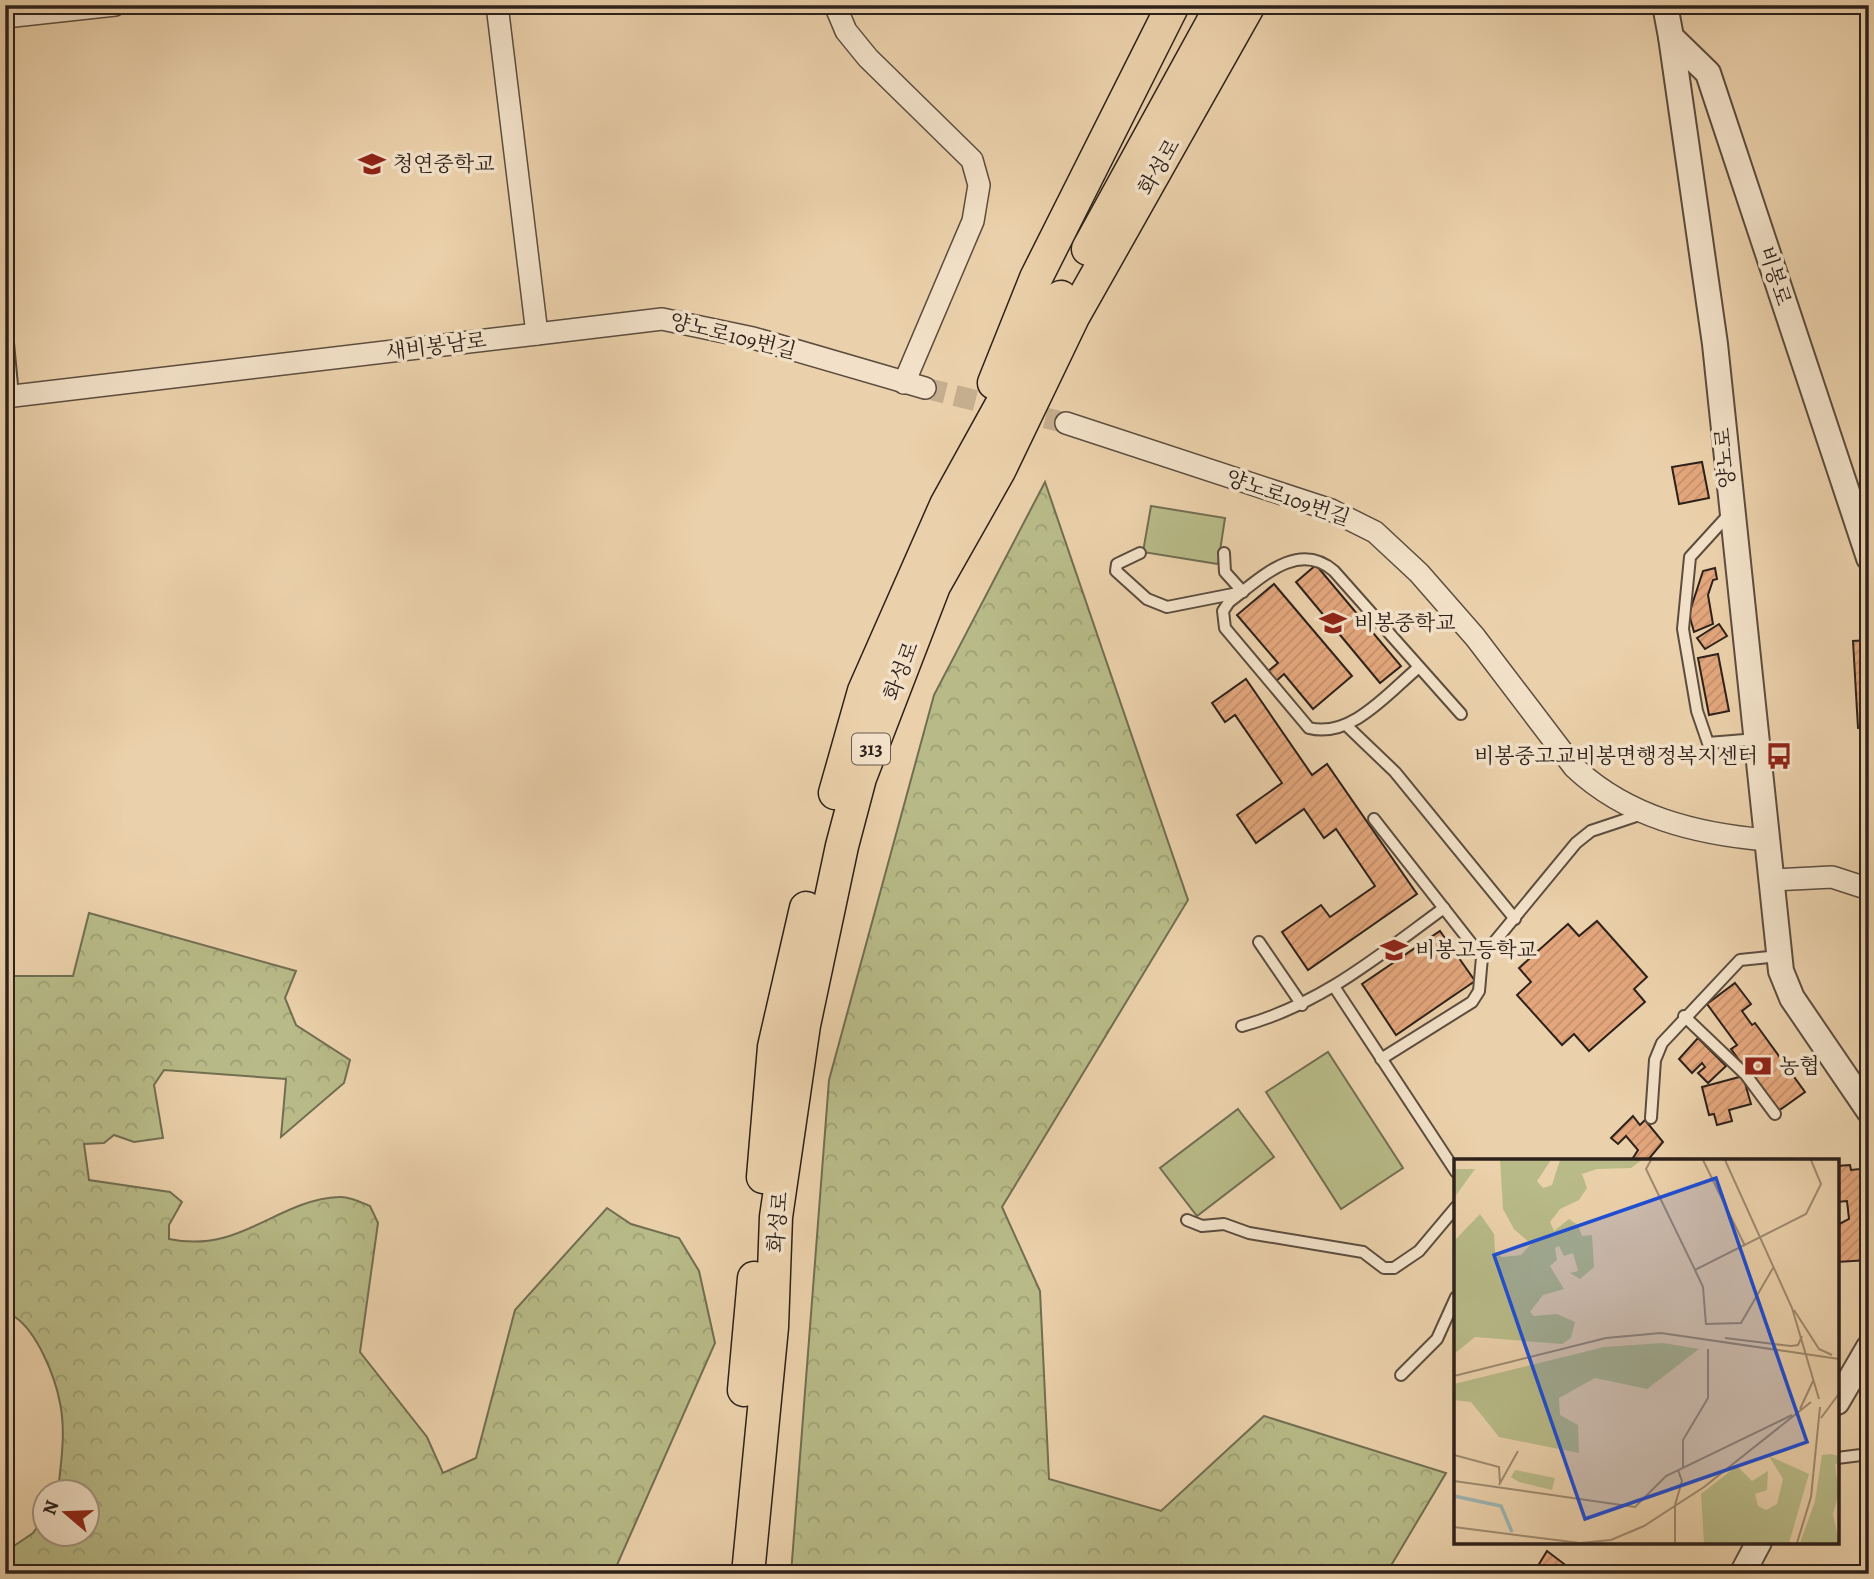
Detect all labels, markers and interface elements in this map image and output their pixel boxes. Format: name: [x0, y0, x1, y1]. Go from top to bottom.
street label: 화성로: [1132, 134, 1186, 200]
school or university icon: 청연중학교: [357, 149, 387, 179]
place label: 청연중학교: [393, 150, 494, 178]
street label: 비봉로: [1752, 243, 1798, 309]
street label: 양노로109번길: [667, 307, 799, 365]
street label: 새비봉남로: [384, 326, 488, 366]
street label: 양노로: [1708, 426, 1742, 490]
street label: 양노로109번길: [1222, 464, 1354, 532]
school or university icon: 비봉중학교: [1318, 608, 1348, 638]
place label: 비봉중학교: [1354, 609, 1455, 637]
street label: 화성로: [877, 638, 925, 704]
road number: 313: [852, 734, 890, 764]
bus stop icon: 비봉중고교비봉면행정복지센터: [1764, 741, 1794, 771]
place label: 비봉중고교비봉면행정복지센터: [1474, 742, 1758, 770]
school or university icon: 비봉고등학교: [1379, 935, 1409, 965]
place label: 비봉고등학교: [1415, 936, 1537, 964]
bank icon: 농협: [1743, 1051, 1773, 1081]
place label: 농협: [1779, 1052, 1820, 1080]
inset map: [1454, 1159, 1839, 1544]
street label: 화성로: [761, 1190, 795, 1254]
north arrow: [32, 1478, 102, 1548]
text: N: [36, 1497, 65, 1519]

